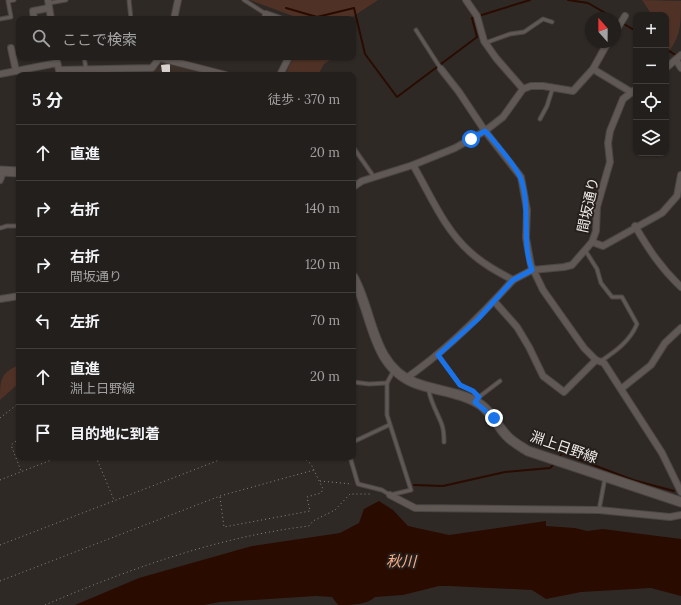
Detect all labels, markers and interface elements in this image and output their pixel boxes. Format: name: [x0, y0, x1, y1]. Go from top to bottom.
north arrow: [585, 12, 621, 48]
map controls: [633, 12, 669, 156]
button: +: [633, 12, 669, 48]
search box: [16, 16, 356, 60]
icon: search: [30, 27, 52, 49]
text: ここで検索: [62, 30, 137, 49]
button: −: [633, 48, 669, 84]
button: locate: [633, 84, 669, 120]
text: 5 分: [32, 89, 63, 111]
text: 徒歩 · 370 m: [268, 91, 340, 108]
button: layers: [633, 120, 669, 156]
route start: [462, 130, 480, 148]
icon: ahead: [32, 142, 54, 164]
text: 直進: [70, 144, 100, 163]
text: 20 m: [310, 144, 340, 161]
street label: 間坂通り: [573, 176, 603, 234]
icon: right: [32, 198, 54, 220]
text: 右折: [70, 200, 100, 219]
text: 140 m: [305, 200, 340, 217]
text: 右折: [70, 247, 100, 266]
icon: right: [32, 254, 54, 276]
text: 120 m: [305, 256, 340, 273]
text: 間坂通り: [70, 268, 122, 285]
icon: left: [32, 310, 54, 332]
text: 左折: [70, 312, 100, 331]
text: 70 m: [311, 312, 340, 329]
text: 直進: [70, 359, 100, 378]
icon: ahead: [32, 366, 54, 388]
text: 20 m: [310, 368, 340, 385]
text: 淵上日野線: [70, 380, 135, 397]
route end: [485, 409, 503, 427]
icon: arrive: [32, 422, 54, 444]
text: 目的地に到着: [70, 424, 160, 443]
street label: 淵上日野線: [528, 427, 600, 467]
water label: 秋川: [386, 551, 418, 571]

